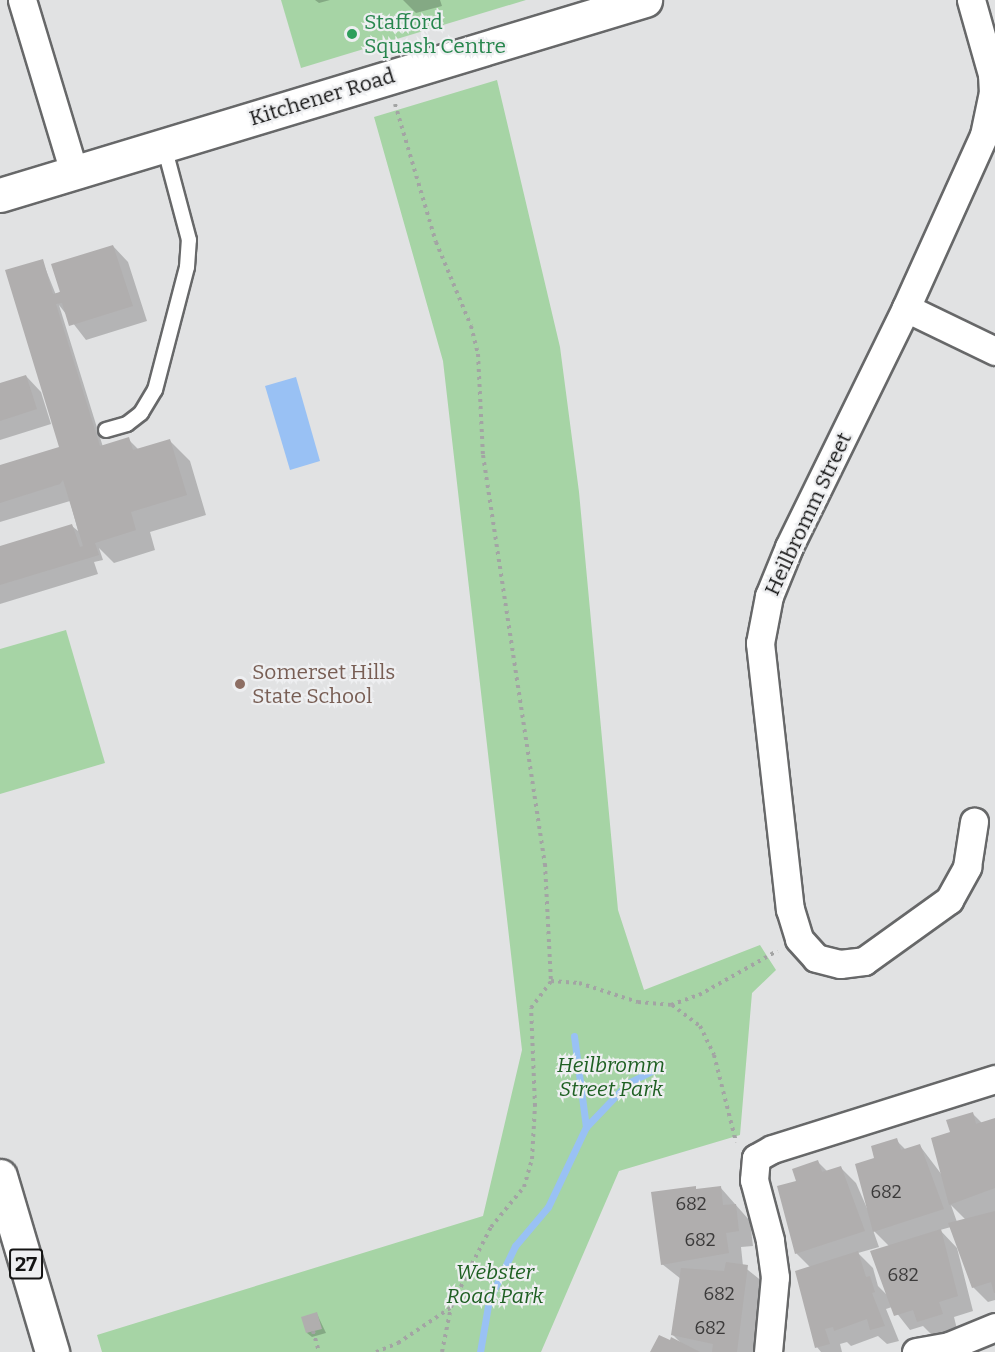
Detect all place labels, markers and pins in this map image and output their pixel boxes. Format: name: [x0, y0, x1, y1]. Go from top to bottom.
place label: Stafford Squash Centre: [364, 9, 506, 59]
marker: Stafford Squash Centre: [345, 27, 359, 41]
place label: Somerset Hills State School: [252, 659, 395, 709]
marker: Somerset Hills State School: [233, 677, 247, 691]

